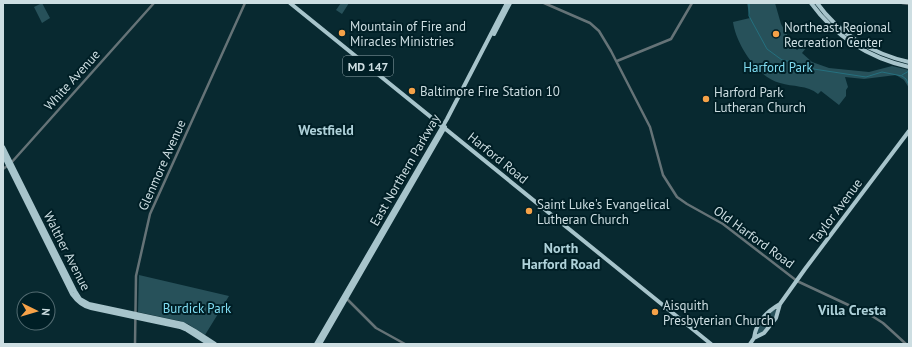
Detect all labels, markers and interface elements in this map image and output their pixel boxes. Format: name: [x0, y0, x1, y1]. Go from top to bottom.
place label: Mountain of Fire and Miracles Ministries: [350, 18, 466, 50]
place label: Northeast Regional Recreation Center: [784, 19, 891, 51]
marker: Mountain of Fire and Miracles Ministries: [337, 28, 347, 38]
marker: Northeast Regional Recreation Center: [771, 29, 781, 39]
street label: White Avenue: [40, 46, 104, 114]
road number: MD 147: [343, 56, 393, 76]
park label: Harford Park: [743, 59, 813, 76]
place label: Baltimore Fire Station 10: [420, 83, 560, 100]
place label: Harford Park Lutheran Church: [714, 84, 806, 116]
marker: Baltimore Fire Station 10: [407, 86, 417, 96]
marker: Harford Park Lutheran Church: [701, 94, 711, 104]
street label: East Northern Parkway: [366, 111, 444, 229]
street label: Glenmore Avenue: [134, 117, 190, 213]
district label: Westfield: [298, 121, 354, 139]
street label: Harford Road: [464, 128, 532, 188]
street label: Taylor Avenue: [806, 175, 866, 247]
place label: Saint Luke's Evangelical Lutheran Church: [537, 196, 670, 228]
street label: Old Harford Road: [710, 202, 798, 272]
marker: Saint Luke's Evangelical Lutheran Church: [524, 206, 534, 216]
street label: Walther Avenue: [40, 209, 94, 293]
district label: North Harford Road: [522, 239, 600, 273]
north arrow: [16, 291, 56, 331]
place label: Aisquith Presbyterian Church: [663, 297, 774, 329]
park label: Burdick Park: [163, 300, 232, 317]
district label: Villa Cresta: [817, 301, 886, 319]
marker: Aisquith Presbyterian Church: [650, 307, 660, 317]
text: N: [39, 308, 53, 316]

